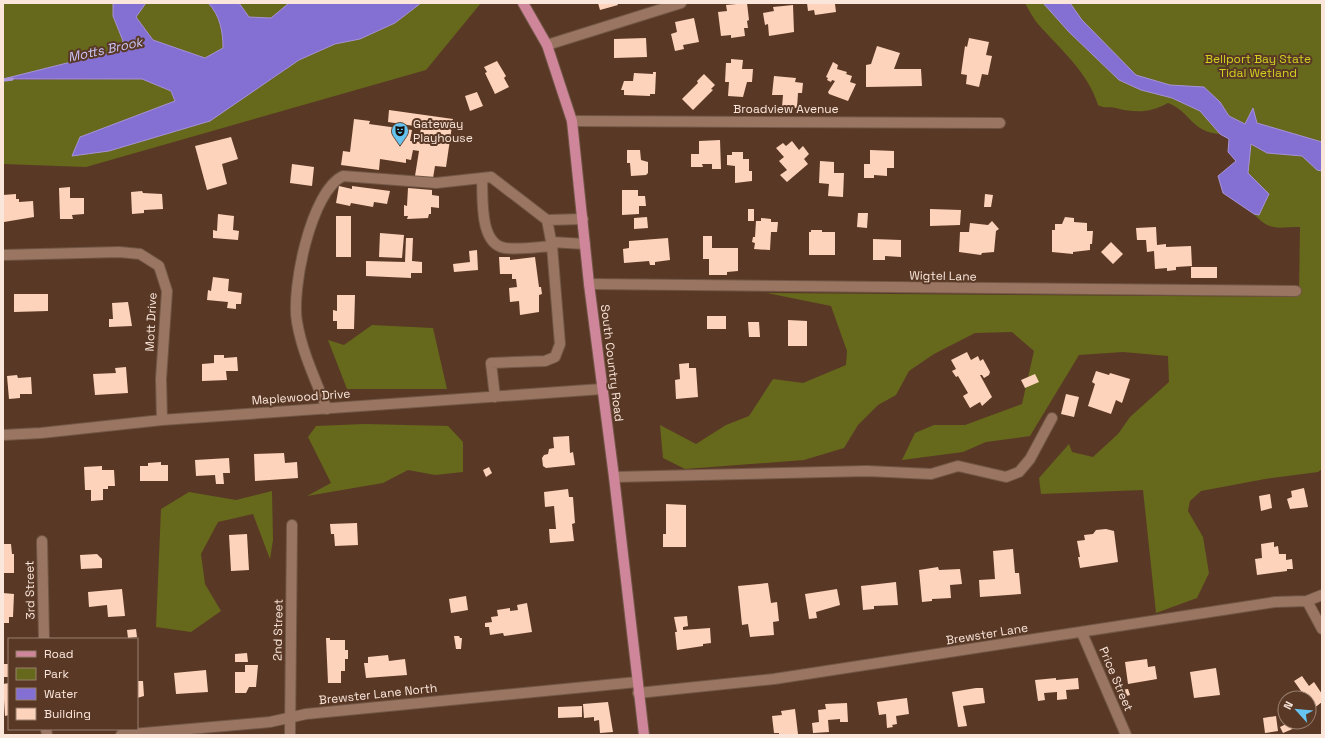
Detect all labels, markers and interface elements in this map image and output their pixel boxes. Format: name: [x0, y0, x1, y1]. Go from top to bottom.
water label: Motts Brook: [66, 33, 146, 66]
park label: Bellport Bay State Tidal Wetland: [1205, 51, 1311, 81]
street label: Broadview Avenue: [733, 101, 839, 117]
place label: Gateway Playhouse: [413, 116, 473, 146]
theatre icon: Gateway Playhouse: [390, 121, 410, 146]
street label: Wigtel Lane: [909, 267, 977, 285]
street label: Mott Drive: [141, 292, 161, 352]
street label: South Country Road: [597, 304, 627, 422]
street label: Maplewood Drive: [251, 386, 351, 408]
street label: 3rd Street: [21, 560, 39, 620]
street label: 2nd Street: [269, 599, 287, 661]
street label: Brewster Lane: [945, 620, 1029, 648]
legend: [8, 638, 138, 730]
street label: Price Street: [1095, 644, 1137, 714]
text: Road: [44, 646, 73, 662]
text: Park: [44, 666, 69, 682]
street label: Brewster Lane North: [318, 680, 438, 708]
text: Water: [44, 686, 78, 702]
north arrow: [1277, 690, 1317, 730]
text: N: [1280, 699, 1296, 712]
text: Building: [44, 706, 91, 722]

